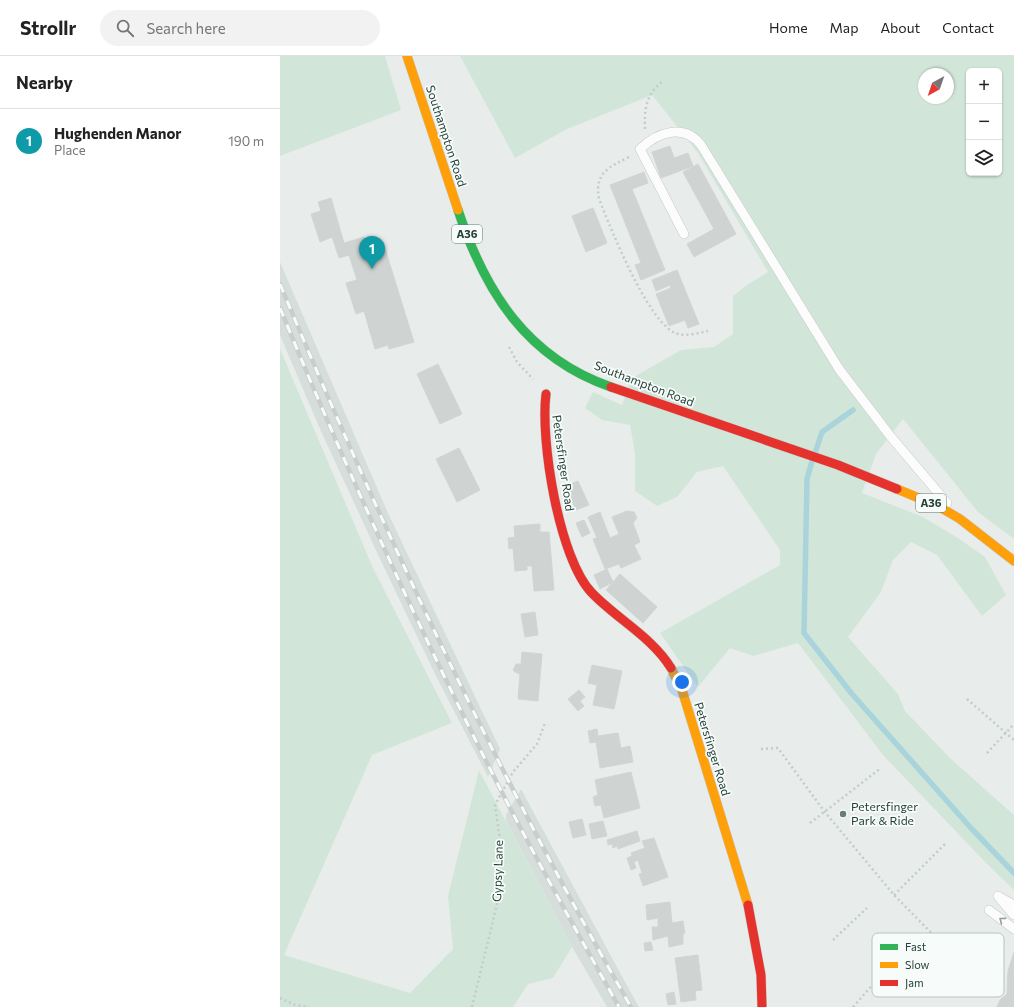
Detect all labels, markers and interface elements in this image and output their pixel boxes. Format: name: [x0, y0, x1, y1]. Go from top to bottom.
search box: [100, 10, 380, 46]
text: Strollr: [20, 16, 76, 39]
icon: search: [114, 17, 136, 39]
text: Search here: [146, 19, 226, 37]
text: Home: [769, 19, 808, 36]
text: Map: [830, 19, 858, 36]
text: About: [880, 19, 920, 36]
text: Contact: [942, 19, 994, 36]
north arrow: [918, 68, 954, 104]
map controls: [966, 68, 1002, 176]
button: +: [966, 68, 1002, 104]
text: Nearby: [16, 72, 73, 93]
street label: Southampton Road: [424, 83, 470, 188]
button: −: [966, 104, 1002, 140]
text: Hughenden Manor: [54, 124, 182, 142]
text: 1: [26, 133, 32, 149]
text: 190 m: [228, 133, 264, 149]
button: layers: [966, 140, 1002, 176]
text: Place: [54, 142, 86, 158]
road number: A36: [452, 225, 482, 243]
pin: 1: [359, 236, 385, 269]
street label: Southampton Road: [593, 358, 696, 409]
street label: Petersfinger Road: [550, 414, 578, 512]
road number: A36: [916, 494, 946, 512]
your location: [672, 672, 692, 692]
street label: Petersfinger Road: [692, 700, 734, 797]
place label: Petersfinger Park & Ride: [851, 799, 918, 827]
marker: Petersfinger Park & Ride: [838, 809, 848, 819]
street label: Gypsy Lane: [489, 840, 505, 902]
one-way arrow: [999, 918, 1006, 925]
legend: [872, 933, 1004, 997]
text: Fast: [905, 940, 927, 953]
text: Slow: [905, 958, 930, 971]
text: Jam: [905, 976, 924, 990]

